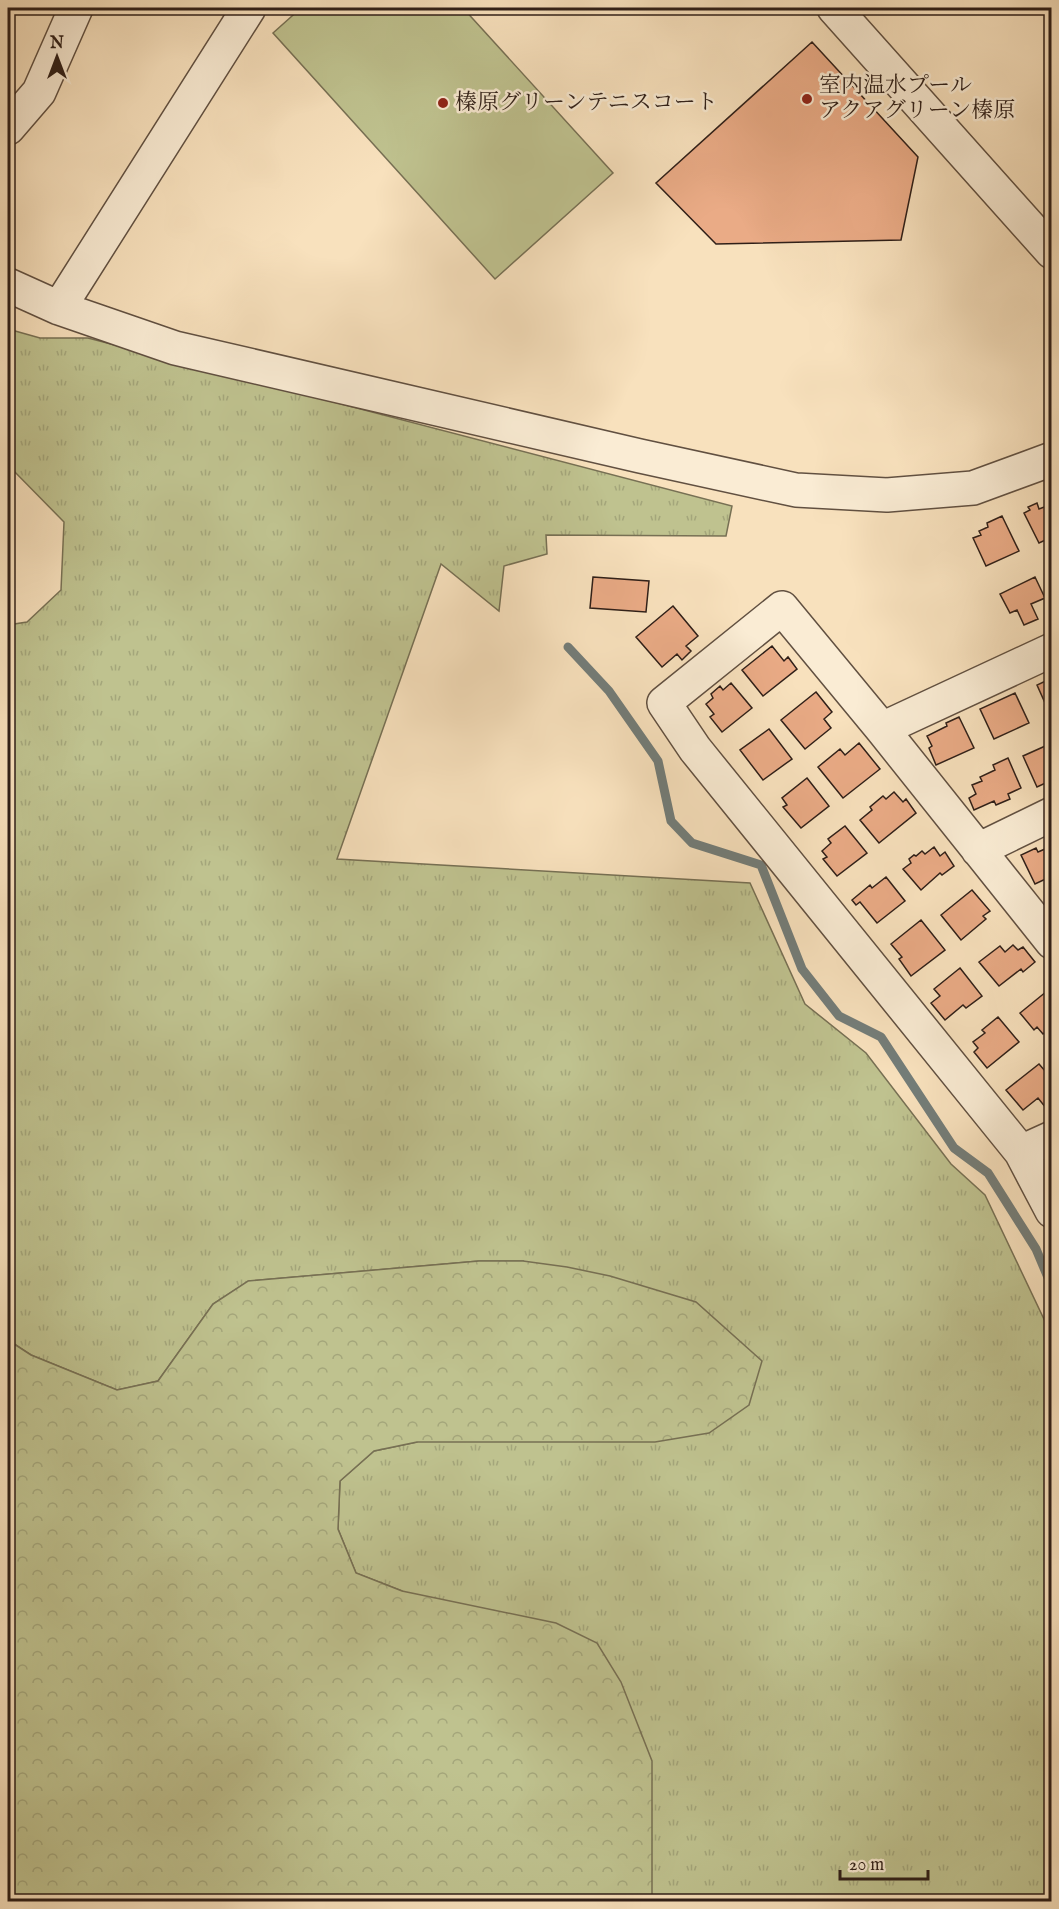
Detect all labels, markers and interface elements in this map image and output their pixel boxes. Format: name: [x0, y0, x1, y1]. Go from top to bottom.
north arrow: [27, 27, 87, 87]
text: N: [49, 34, 64, 54]
place label: 室内温水プール アクアグリーン榛原: [819, 72, 1015, 125]
place label: 榛原グリーンテニスコート: [455, 89, 718, 117]
marker: 室内温水プール アクアグリーン榛原: [800, 92, 814, 106]
marker: 榛原グリーンテニスコート: [436, 96, 450, 110]
scale bar: [840, 1843, 928, 1881]
text: 20 m: [849, 1854, 884, 1877]

